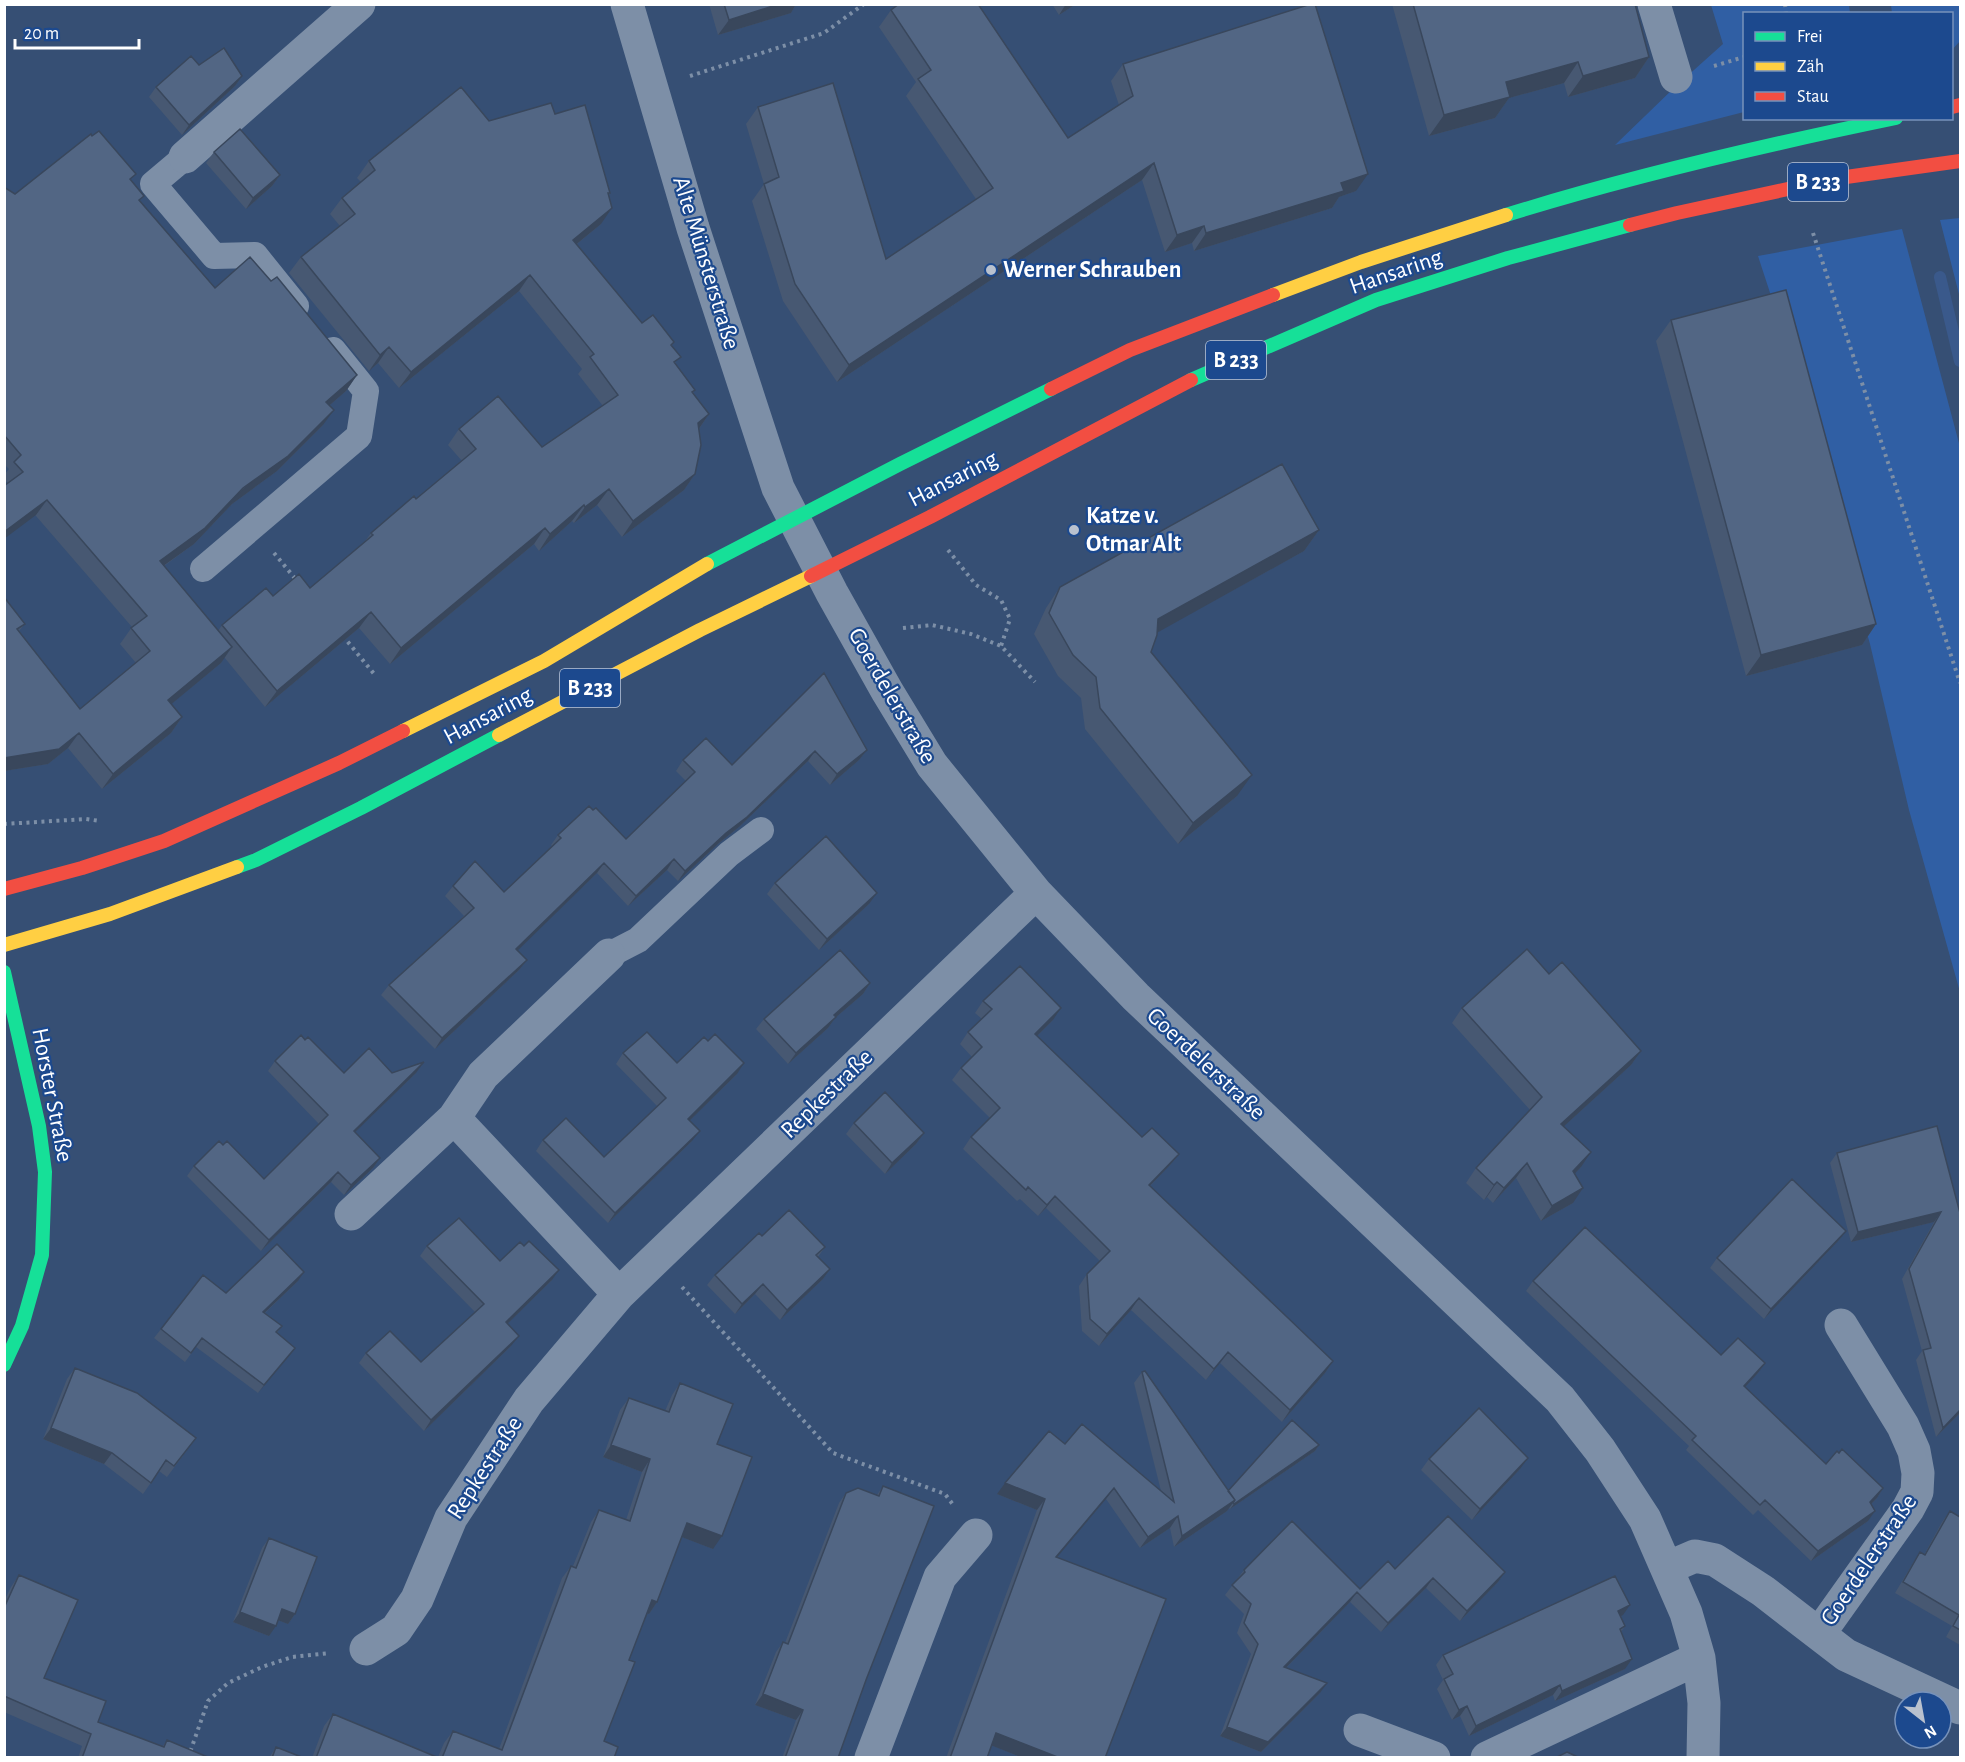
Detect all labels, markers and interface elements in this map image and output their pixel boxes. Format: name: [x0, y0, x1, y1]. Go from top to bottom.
scale bar: [15, 12, 140, 50]
legend: [1743, 12, 1953, 120]
text: 20 m: [24, 25, 59, 43]
text: Frei: [1797, 28, 1823, 46]
text: Zäh: [1797, 58, 1824, 76]
text: Stau: [1797, 88, 1829, 106]
road number: B 233: [1788, 163, 1848, 201]
street label: Alte Münsterstraße: [668, 174, 744, 352]
street label: Hansaring: [1346, 245, 1446, 299]
place label: Werner Schrauben: [1003, 258, 1181, 282]
marker: Werner Schrauben: [984, 263, 998, 277]
road number: B 233: [1206, 341, 1266, 379]
street label: Hansaring: [905, 446, 1002, 512]
place label: Katze v. Otmar Alt: [1086, 504, 1181, 556]
marker: Katze v. Otmar Alt: [1067, 523, 1081, 537]
street label: Goerdelerstraße: [844, 624, 940, 768]
road number: B 233: [560, 669, 620, 707]
street label: Hansaring: [440, 683, 537, 749]
street label: Goerdelerstraße: [1142, 1003, 1270, 1125]
street label: Horster Straße: [27, 1026, 77, 1164]
street label: Repkestraße: [777, 1045, 877, 1143]
street label: Repkestraße: [443, 1412, 527, 1524]
street label: Goerdelerstraße: [1816, 1490, 1922, 1630]
north arrow: [1893, 1690, 1953, 1750]
text: N: [1921, 1722, 1939, 1742]

